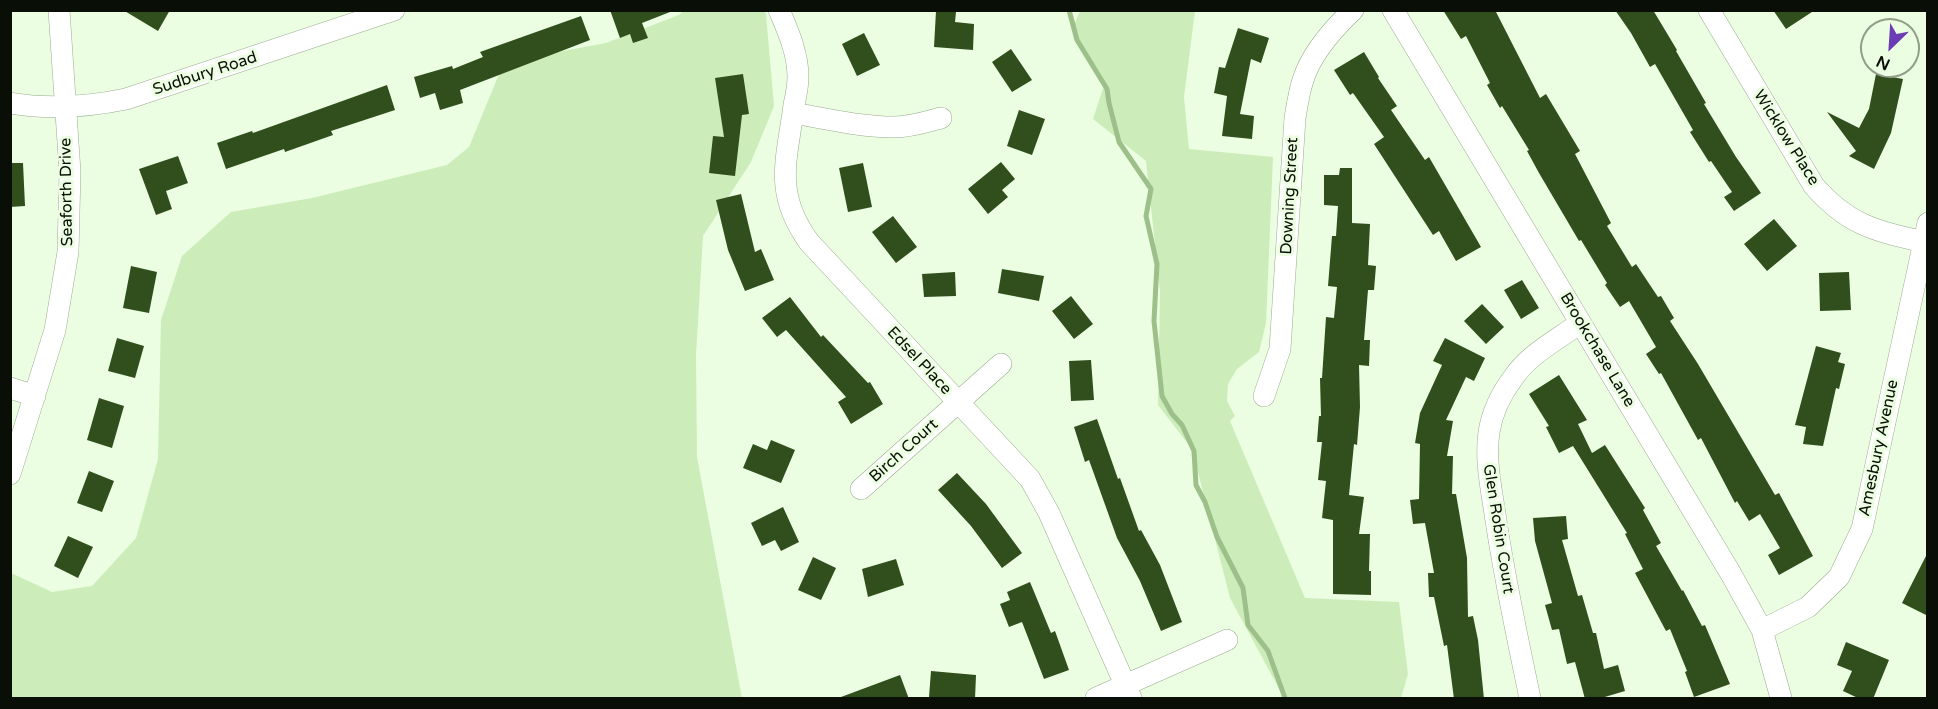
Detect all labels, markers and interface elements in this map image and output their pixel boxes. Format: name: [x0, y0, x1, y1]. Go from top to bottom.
north arrow: [1860, 18, 1920, 78]
street label: Sudbury Road: [150, 48, 260, 100]
text: N: [1873, 51, 1893, 74]
street label: Wicklow Place: [1749, 87, 1823, 189]
street label: Downing Street: [1277, 137, 1303, 255]
street label: Seaforth Drive: [56, 138, 78, 246]
street label: Brookchase Lane: [1555, 289, 1639, 411]
street label: Edsel Place: [883, 323, 955, 399]
street label: Amesbury Avenue: [1855, 378, 1903, 518]
street label: Birch Court: [866, 415, 942, 487]
street label: Glen Robin Court: [1478, 463, 1518, 595]

